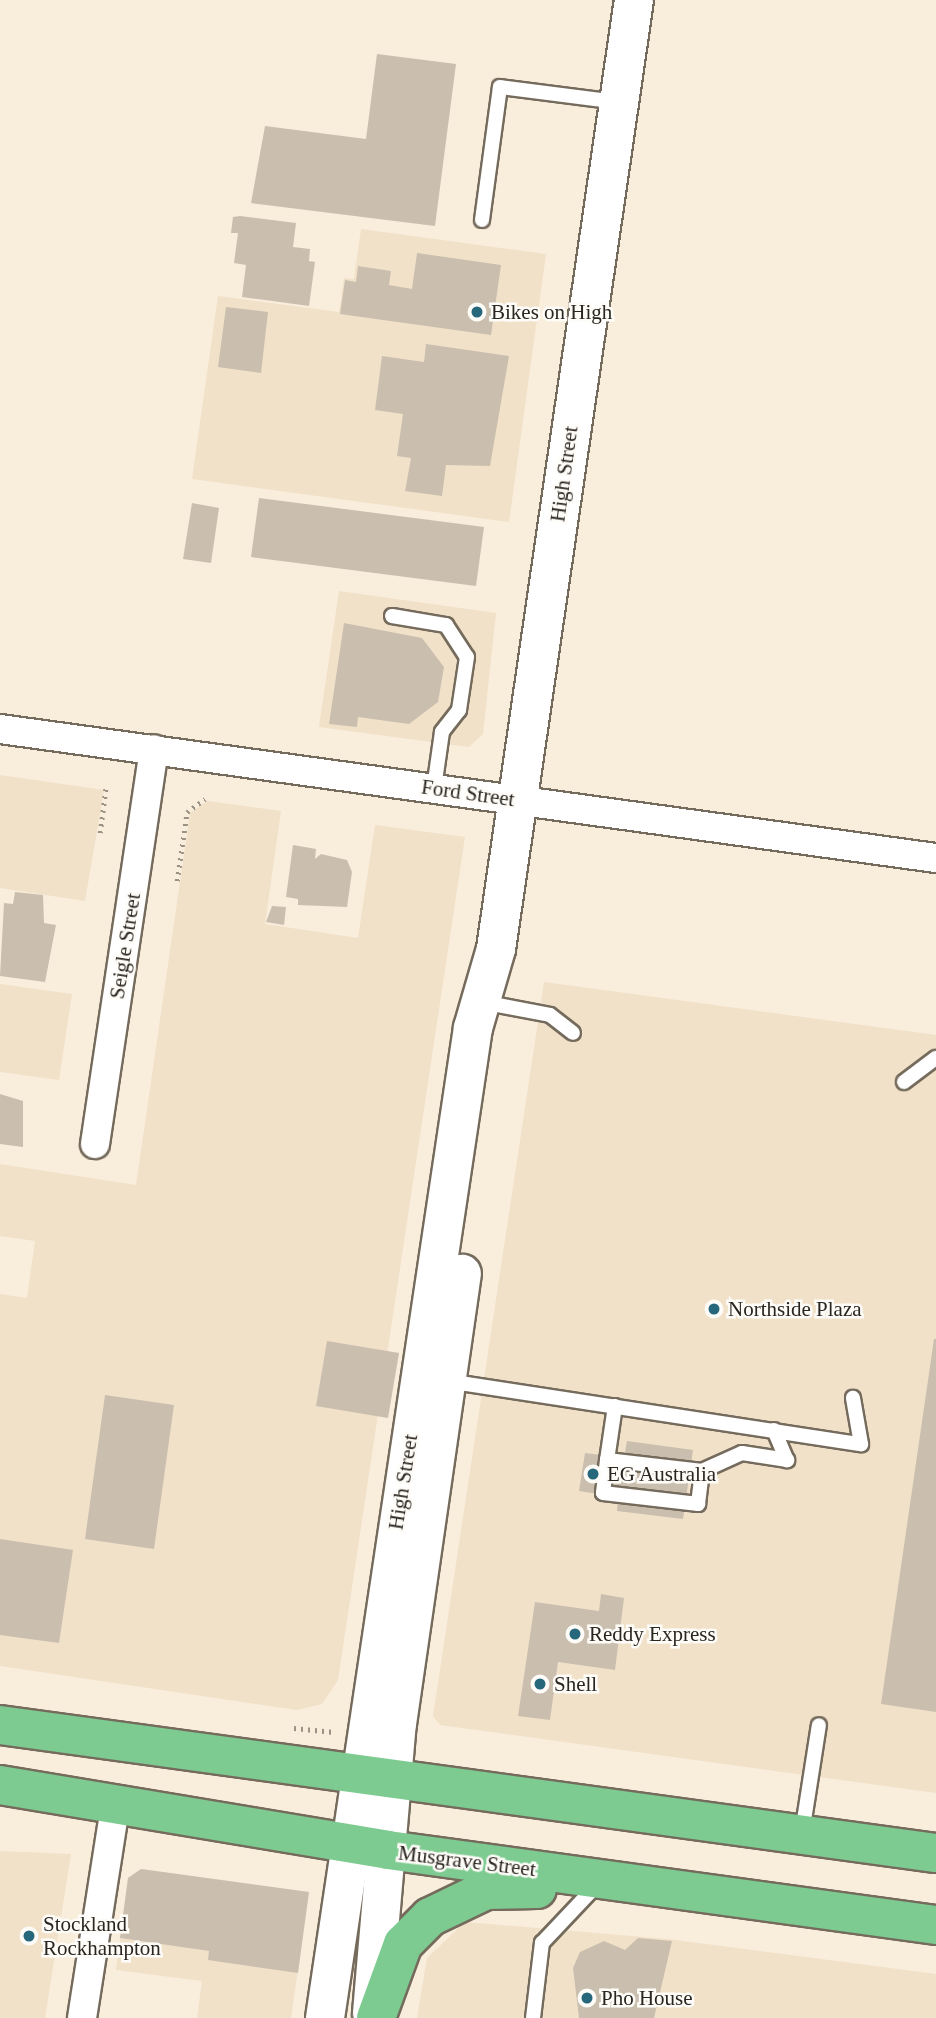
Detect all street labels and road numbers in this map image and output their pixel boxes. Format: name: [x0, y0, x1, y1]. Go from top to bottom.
street label: High Street: [545, 425, 583, 523]
street label: Ford Street: [420, 774, 516, 812]
street label: Seigle Street: [104, 891, 146, 1001]
street label: High Street: [383, 1433, 423, 1531]
street label: Musgrave Street: [397, 1840, 537, 1882]

